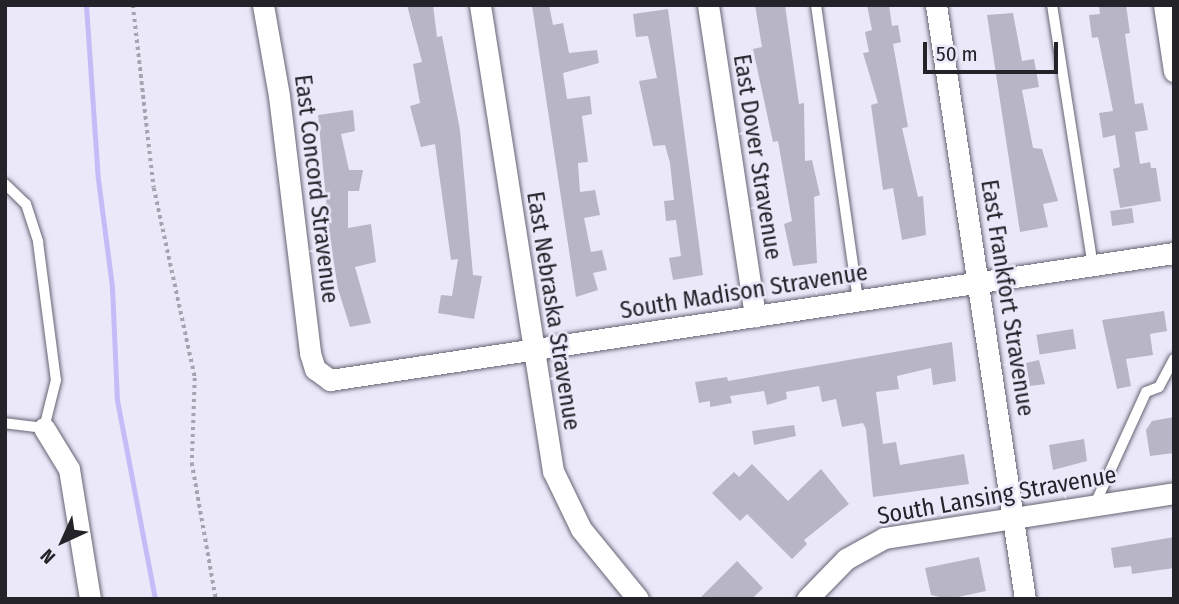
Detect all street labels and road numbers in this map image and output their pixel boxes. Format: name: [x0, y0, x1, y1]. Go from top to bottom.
street label: East Dover Stravenue: [727, 52, 787, 262]
street label: East Concord Stravenue: [288, 73, 344, 305]
street label: East Frankfort Stravenue: [974, 178, 1040, 418]
street label: East Nebraska Stravenue: [520, 190, 586, 432]
street label: South Madison Stravenue: [618, 258, 870, 326]
street label: South Lansing Stravenue: [875, 461, 1119, 531]

